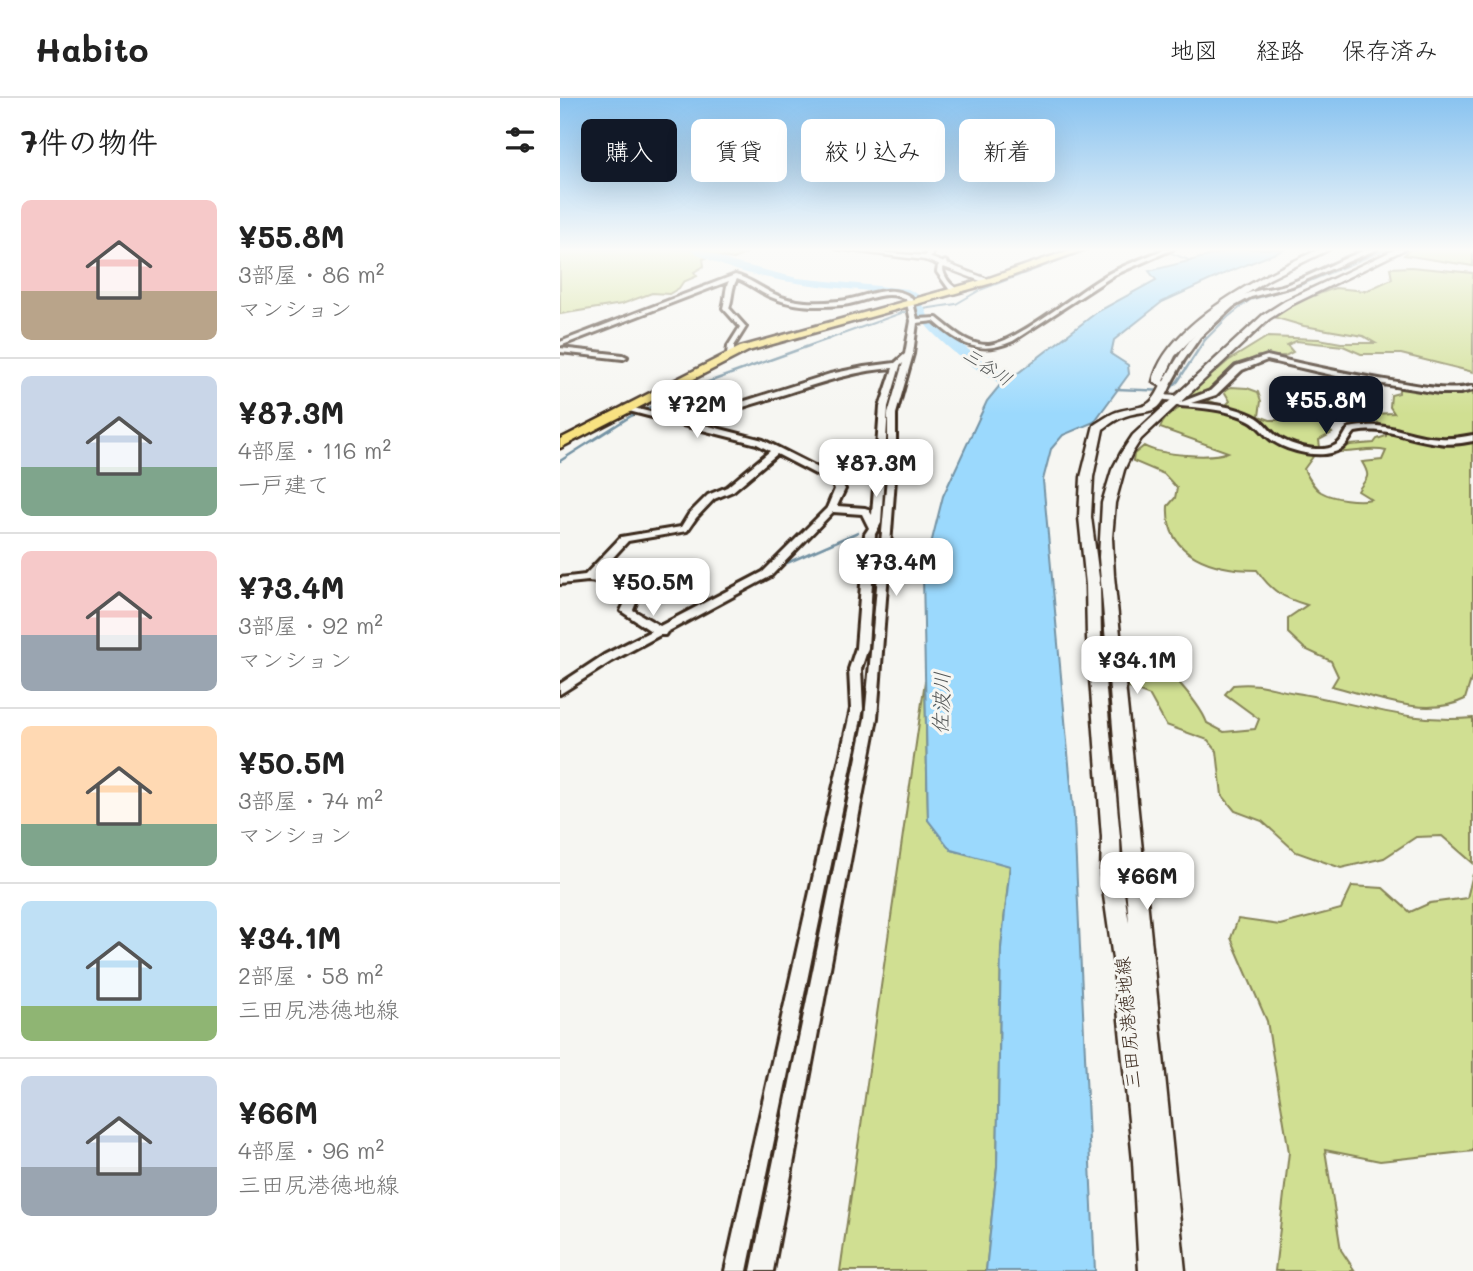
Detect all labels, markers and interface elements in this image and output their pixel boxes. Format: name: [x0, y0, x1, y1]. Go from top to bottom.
text: Habito: [35, 27, 149, 70]
text: 地図: [1170, 34, 1218, 65]
text: 経路: [1256, 34, 1304, 65]
text: 保存済み: [1342, 34, 1438, 65]
chip: 購入: [581, 119, 677, 182]
chip: 賃貸: [691, 119, 787, 182]
chip: 絞り込み: [801, 119, 945, 182]
chip: 新着: [959, 119, 1055, 182]
text: 7件の物件: [21, 121, 158, 161]
icon: filters: [501, 121, 539, 159]
text: ¥55.8M: [238, 216, 345, 256]
icon: home: [77, 228, 161, 312]
text: 3部屋 · 86 m²: [238, 259, 384, 289]
text: マンション: [238, 293, 352, 323]
water label: 三谷川: [959, 341, 1017, 391]
pin: ¥55.8M: [1269, 376, 1383, 436]
pin: ¥72M: [656, 380, 738, 440]
text: ¥55.8M: [1285, 384, 1367, 414]
text: ¥72M: [667, 388, 727, 418]
text: ¥87.3M: [238, 392, 344, 432]
icon: home: [77, 404, 161, 488]
text: 4部屋 · 116 m²: [238, 435, 391, 465]
pin: ¥87.3M: [819, 440, 933, 499]
text: ¥87.3M: [835, 447, 917, 477]
text: 一戸建て: [238, 469, 330, 499]
pin: ¥73.4M: [839, 538, 953, 598]
text: ¥73.4M: [855, 546, 937, 576]
pin: ¥50.5M: [596, 559, 710, 618]
text: ¥50.5M: [612, 566, 694, 596]
text: ¥73.4M: [238, 567, 345, 607]
icon: home: [77, 579, 161, 663]
text: 3部屋 · 92 m²: [238, 610, 383, 640]
pin: ¥34.1M: [1080, 636, 1194, 696]
text: マンション: [238, 644, 352, 674]
text: ¥34.1M: [1097, 644, 1177, 674]
water label: 佐波川: [925, 671, 955, 735]
text: ¥50.5M: [238, 742, 346, 782]
icon: home: [77, 754, 161, 838]
text: 3部屋 · 74 m²: [238, 785, 383, 815]
text: マンション: [238, 819, 352, 849]
pin: ¥66M: [1106, 852, 1188, 912]
text: ¥66M: [1116, 860, 1178, 890]
text: ¥34.1M: [238, 917, 341, 957]
icon: home: [77, 929, 161, 1013]
street label: 三田尻港徳地線: [1109, 956, 1145, 1090]
text: 2部屋 · 58 m²: [238, 960, 383, 990]
text: 三田尻港徳地線: [238, 994, 399, 1024]
text: ¥66M: [238, 1092, 318, 1132]
icon: home: [77, 1104, 161, 1188]
text: 4部屋 · 96 m²: [238, 1135, 384, 1165]
text: 三田尻港徳地線: [238, 1169, 399, 1199]

